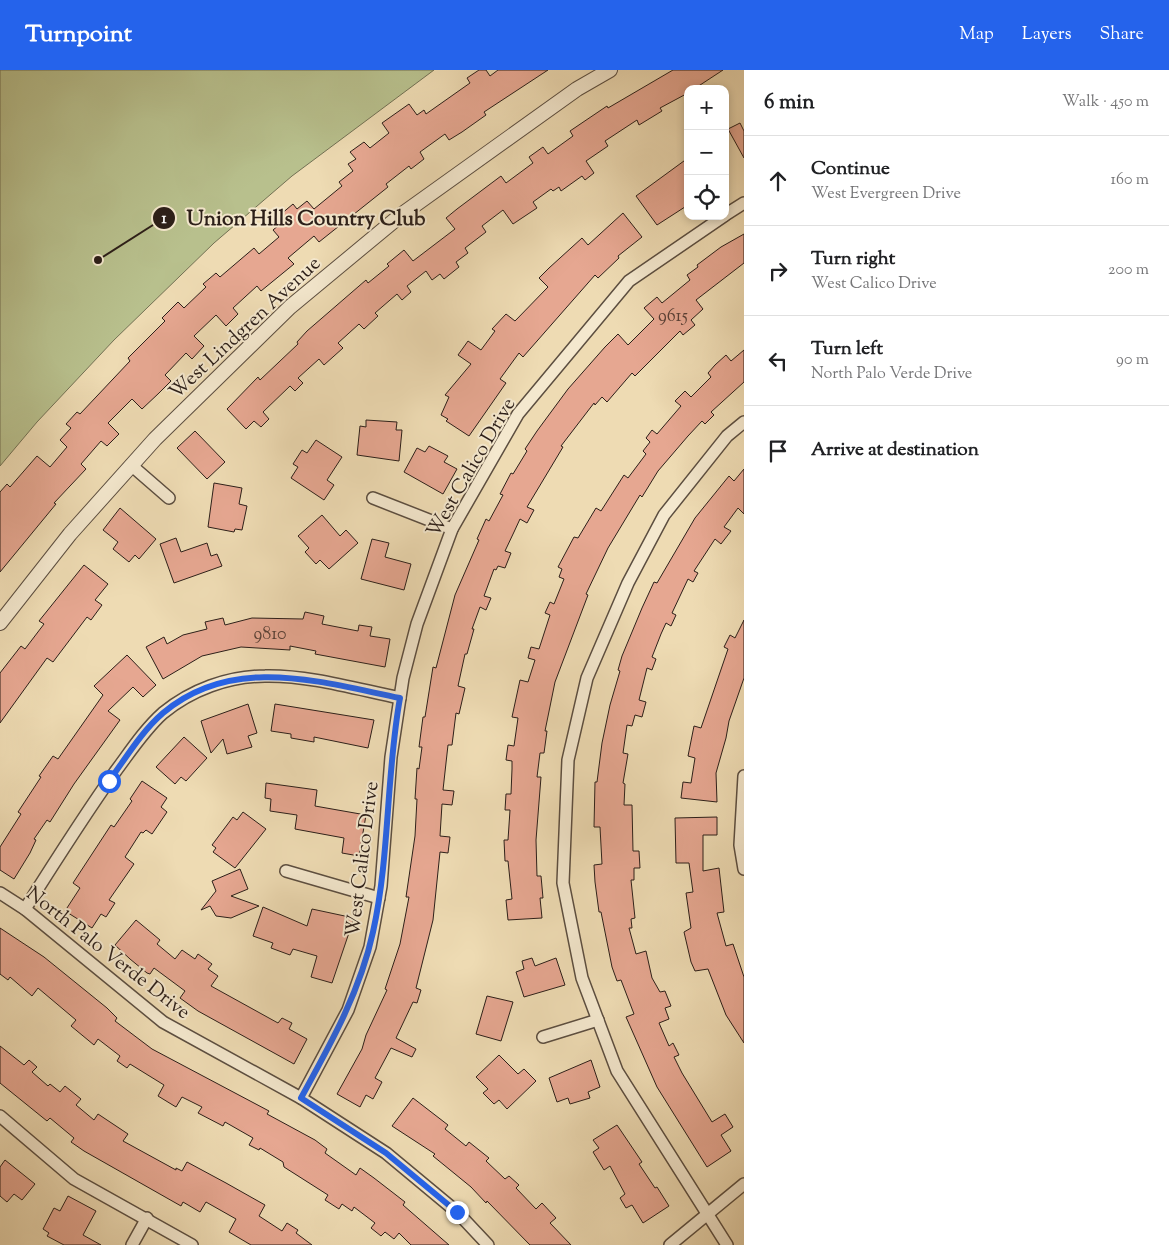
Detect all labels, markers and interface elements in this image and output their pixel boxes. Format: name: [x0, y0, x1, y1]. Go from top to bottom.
text: Turnpoint: [25, 18, 132, 52]
text: Map: [959, 22, 994, 48]
text: Layers: [1022, 22, 1072, 48]
text: Share: [1100, 22, 1144, 48]
map controls: [684, 85, 729, 220]
button: +: [684, 85, 729, 130]
text: 6 min: [764, 88, 815, 118]
text: Walk · 450 m: [1062, 91, 1149, 114]
button: −: [684, 130, 729, 175]
text: Continue: [811, 156, 890, 183]
icon: ahead: [764, 167, 792, 195]
text: 160 m: [1111, 169, 1149, 192]
button: locate: [684, 175, 729, 220]
text: West Evergreen Drive: [811, 183, 961, 206]
callout: Union Hills Country Club: [152, 200, 436, 236]
text: Union Hills Country Club: [187, 205, 426, 235]
text: 1: [161, 209, 167, 230]
text: Turn right: [811, 246, 895, 273]
street label: West Lindgren Avenue: [163, 251, 328, 407]
icon: right: [764, 257, 792, 285]
text: 200 m: [1108, 259, 1149, 282]
text: West Calico Drive: [811, 273, 937, 296]
house number: 9615: [658, 304, 688, 330]
text: Turn left: [811, 336, 883, 363]
icon: left: [764, 347, 792, 375]
text: 90 m: [1116, 349, 1149, 372]
text: North Palo Verde Drive: [811, 363, 972, 386]
street label: West Calico Drive: [420, 393, 524, 544]
icon: arrive: [764, 437, 792, 465]
text: Arrive at destination: [811, 437, 979, 464]
house number: 9810: [253, 622, 287, 648]
route start: [98, 770, 121, 793]
street label: West Calico Drive: [340, 780, 387, 939]
street label: North Palo Verde Drive: [19, 880, 196, 1027]
route end: [446, 1201, 469, 1224]

